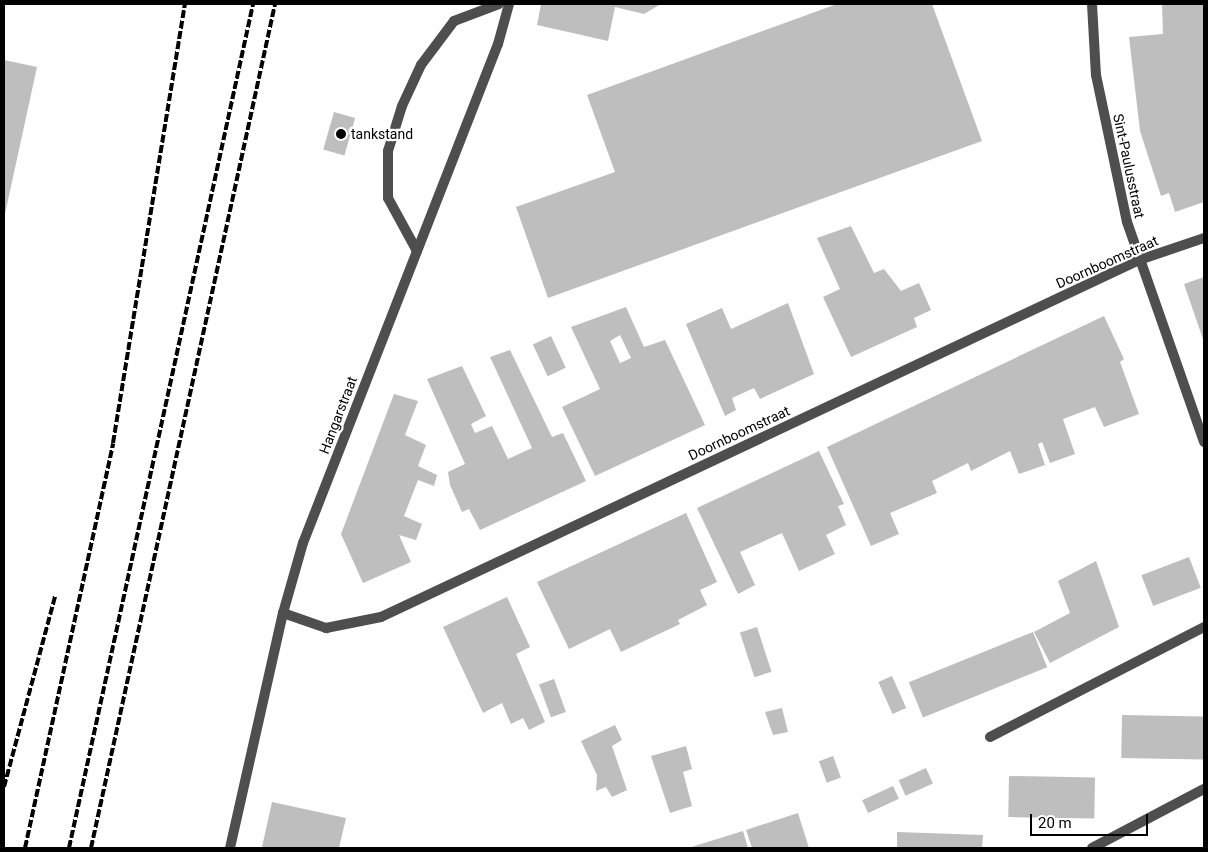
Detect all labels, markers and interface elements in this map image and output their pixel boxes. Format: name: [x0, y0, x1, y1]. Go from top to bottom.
street label: Sint-Paulusstraat: [1110, 112, 1148, 220]
place label: tankstand: [351, 126, 413, 142]
marker: tankstand: [335, 128, 347, 140]
street label: Doornboomstraat: [1053, 232, 1161, 292]
street label: Hangarstraat: [316, 374, 360, 456]
street label: Doornboomstraat: [686, 402, 792, 464]
scale bar: [1033, 804, 1150, 836]
text: 20 m: [1038, 814, 1072, 832]

